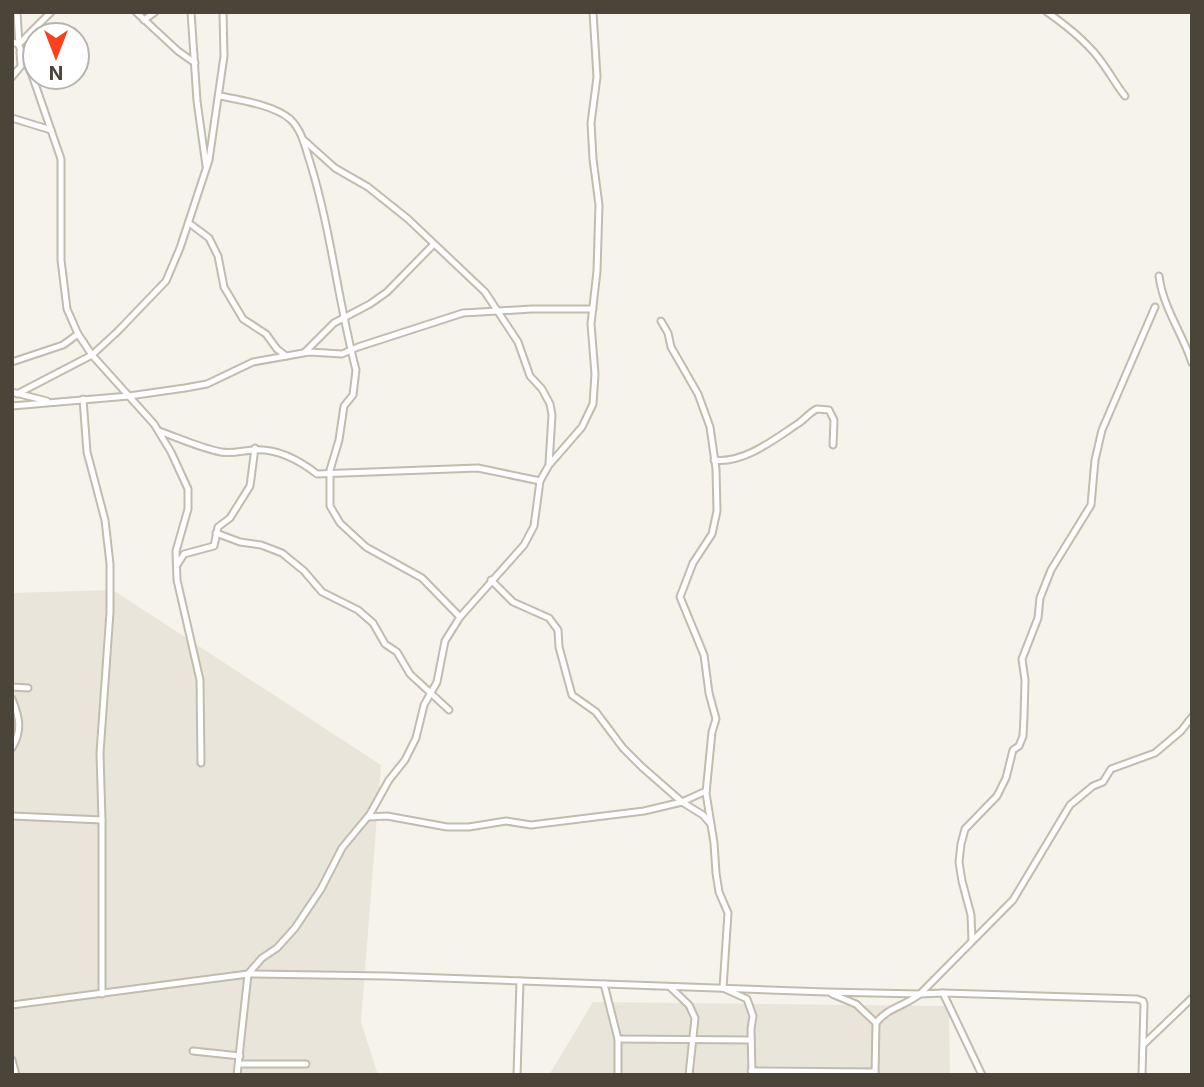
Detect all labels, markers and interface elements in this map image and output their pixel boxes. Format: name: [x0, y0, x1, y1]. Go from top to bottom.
north arrow: [21, 21, 91, 91]
text: N: [49, 61, 63, 84]

